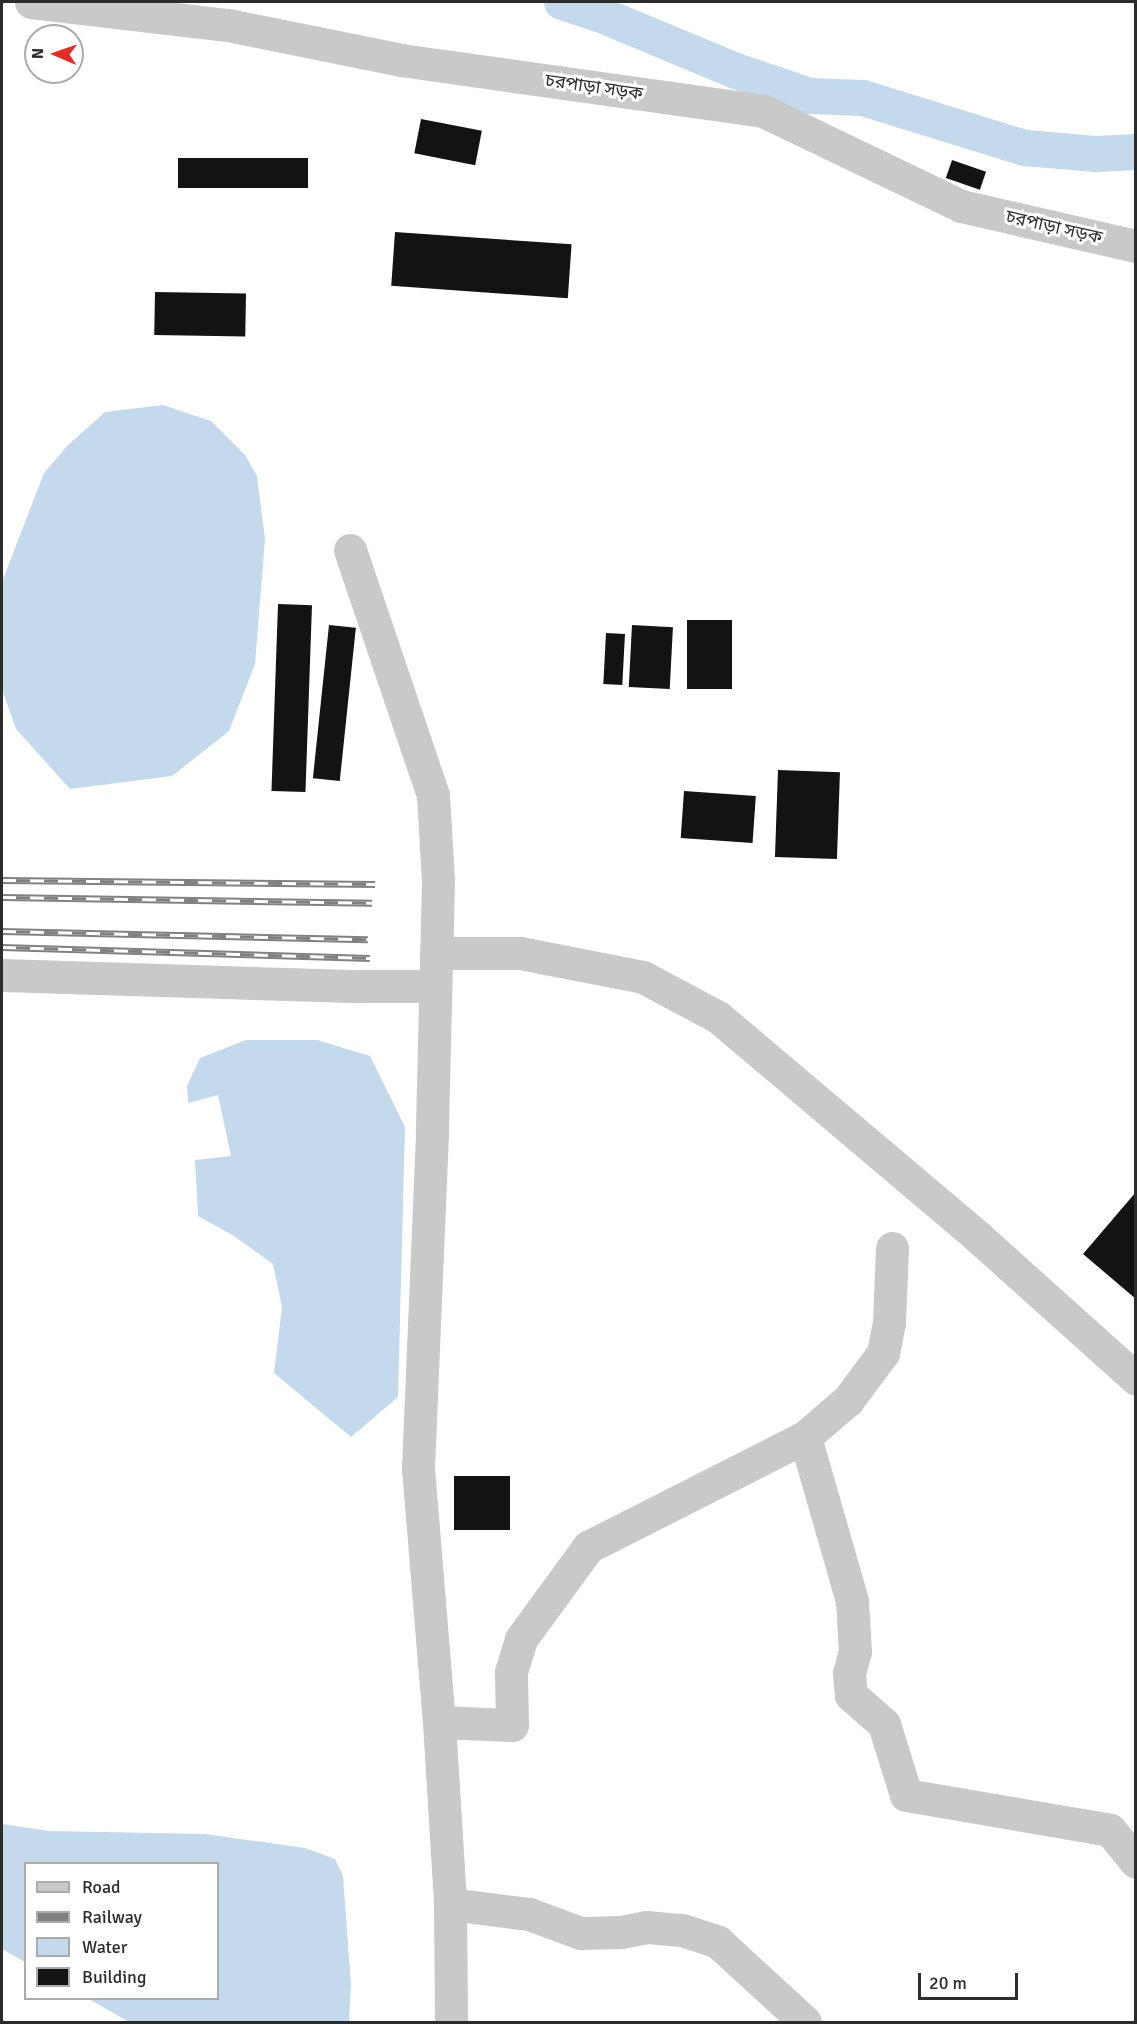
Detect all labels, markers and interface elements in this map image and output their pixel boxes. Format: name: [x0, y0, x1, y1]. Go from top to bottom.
north arrow: [24, 24, 84, 84]
text: N: [28, 48, 48, 59]
street label: চরপাড়া সড়ক: [544, 69, 644, 105]
street label: চরপাড়া সড়ক: [1004, 205, 1104, 249]
legend: [24, 1862, 219, 2000]
text: Road: [82, 1876, 121, 1898]
text: Railway: [82, 1906, 142, 1928]
text: Water: [82, 1936, 127, 1958]
scale bar: [921, 1961, 1022, 1999]
text: Building: [82, 1966, 146, 1988]
text: 20 m: [929, 1972, 967, 1994]

